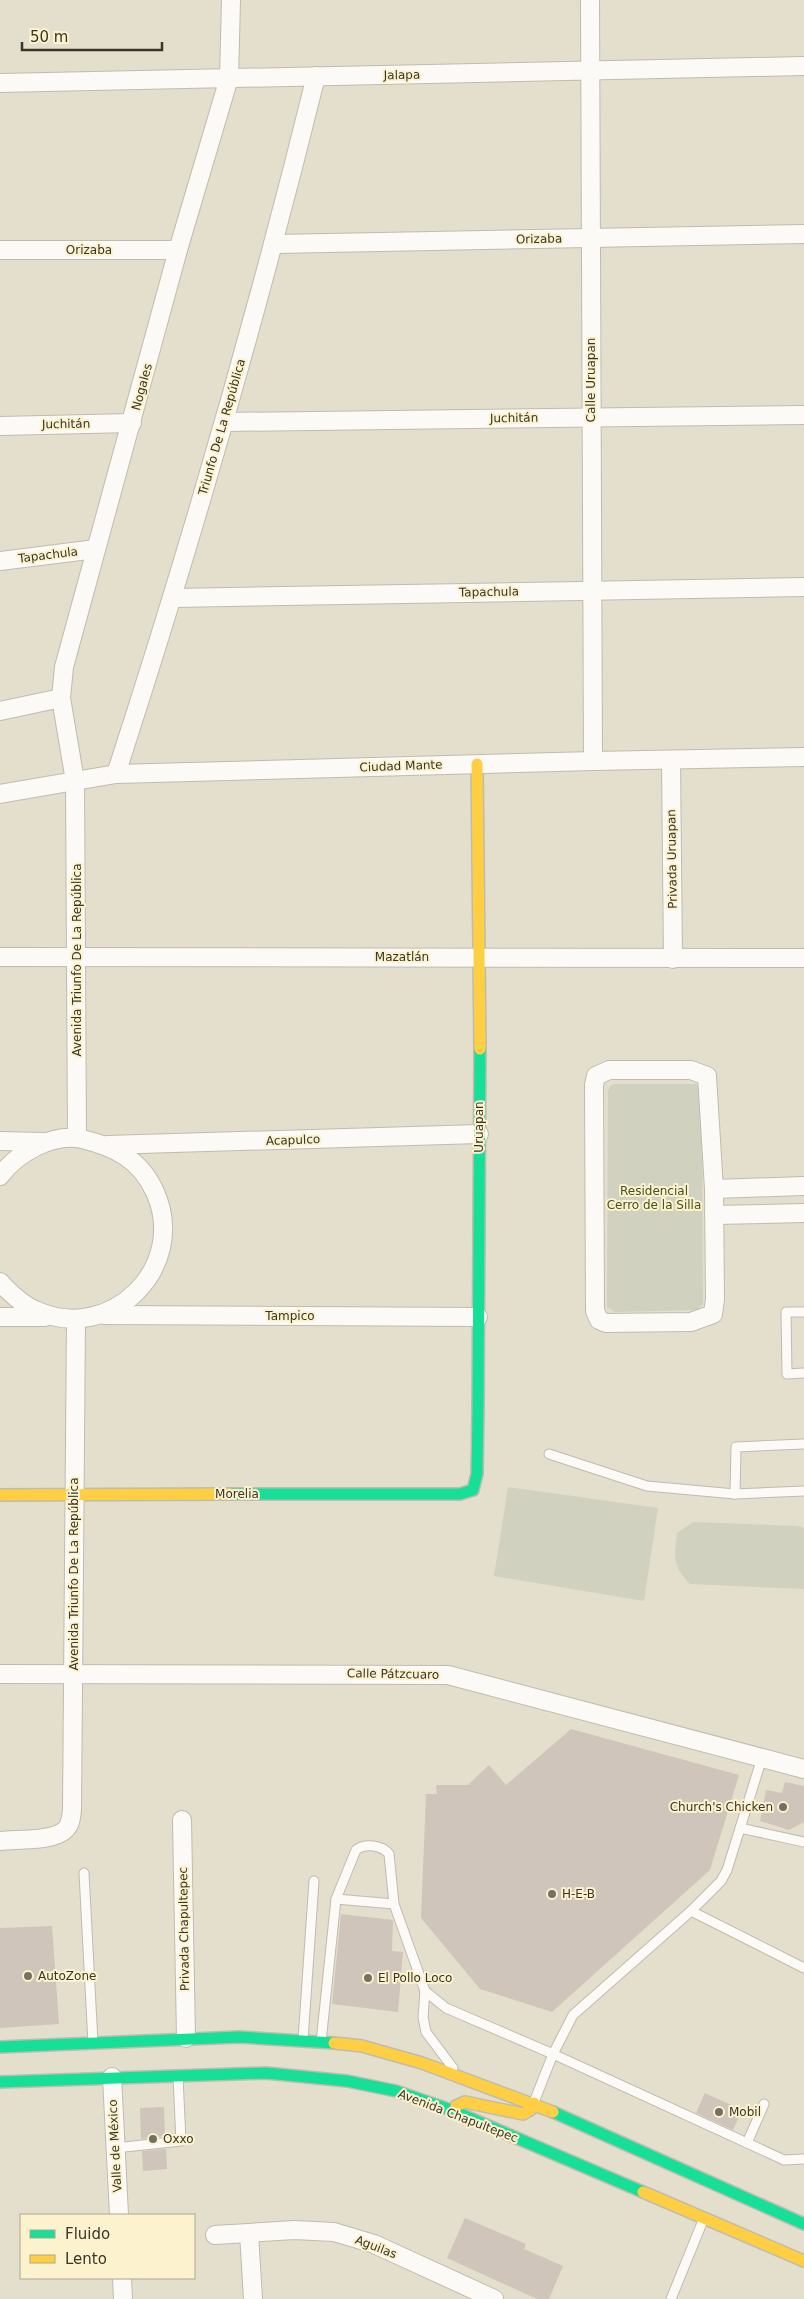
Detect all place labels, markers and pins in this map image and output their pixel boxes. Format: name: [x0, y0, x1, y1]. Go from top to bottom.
place label: Church's Chicken: [670, 1800, 773, 1814]
marker: Church's Chicken: [777, 1801, 789, 1813]
place label: H-E-B: [562, 1887, 595, 1901]
marker: H-E-B: [546, 1888, 558, 1900]
place label: AutoZone: [38, 1969, 96, 1983]
marker: AutoZone: [22, 1970, 34, 1982]
place label: El Pollo Loco: [378, 1971, 452, 1985]
marker: El Pollo Loco: [362, 1972, 374, 1984]
place label: Mobil: [729, 2105, 761, 2119]
marker: Mobil: [713, 2106, 725, 2118]
place label: Oxxo: [163, 2132, 194, 2146]
marker: Oxxo: [147, 2133, 159, 2145]

